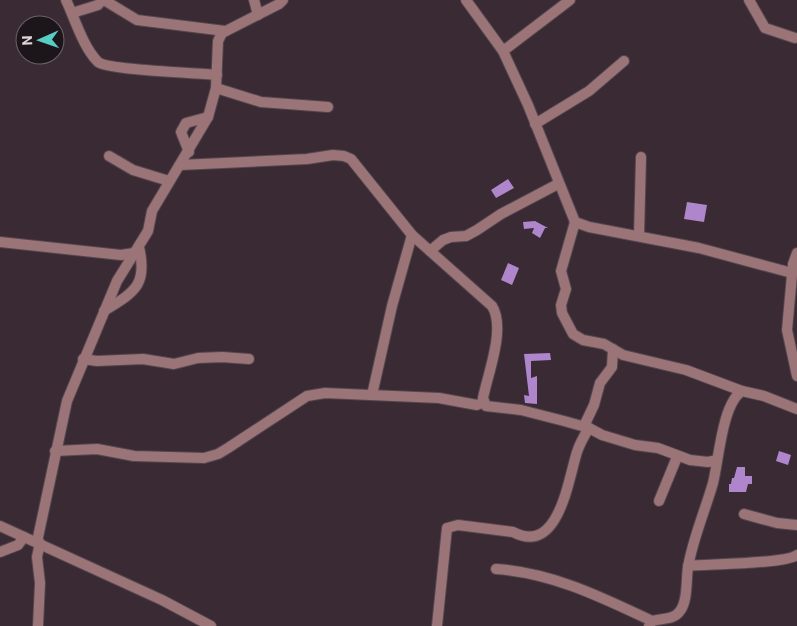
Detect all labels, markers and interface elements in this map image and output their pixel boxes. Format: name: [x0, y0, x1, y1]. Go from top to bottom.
north arrow: [15, 15, 65, 65]
text: N: [19, 35, 35, 46]

